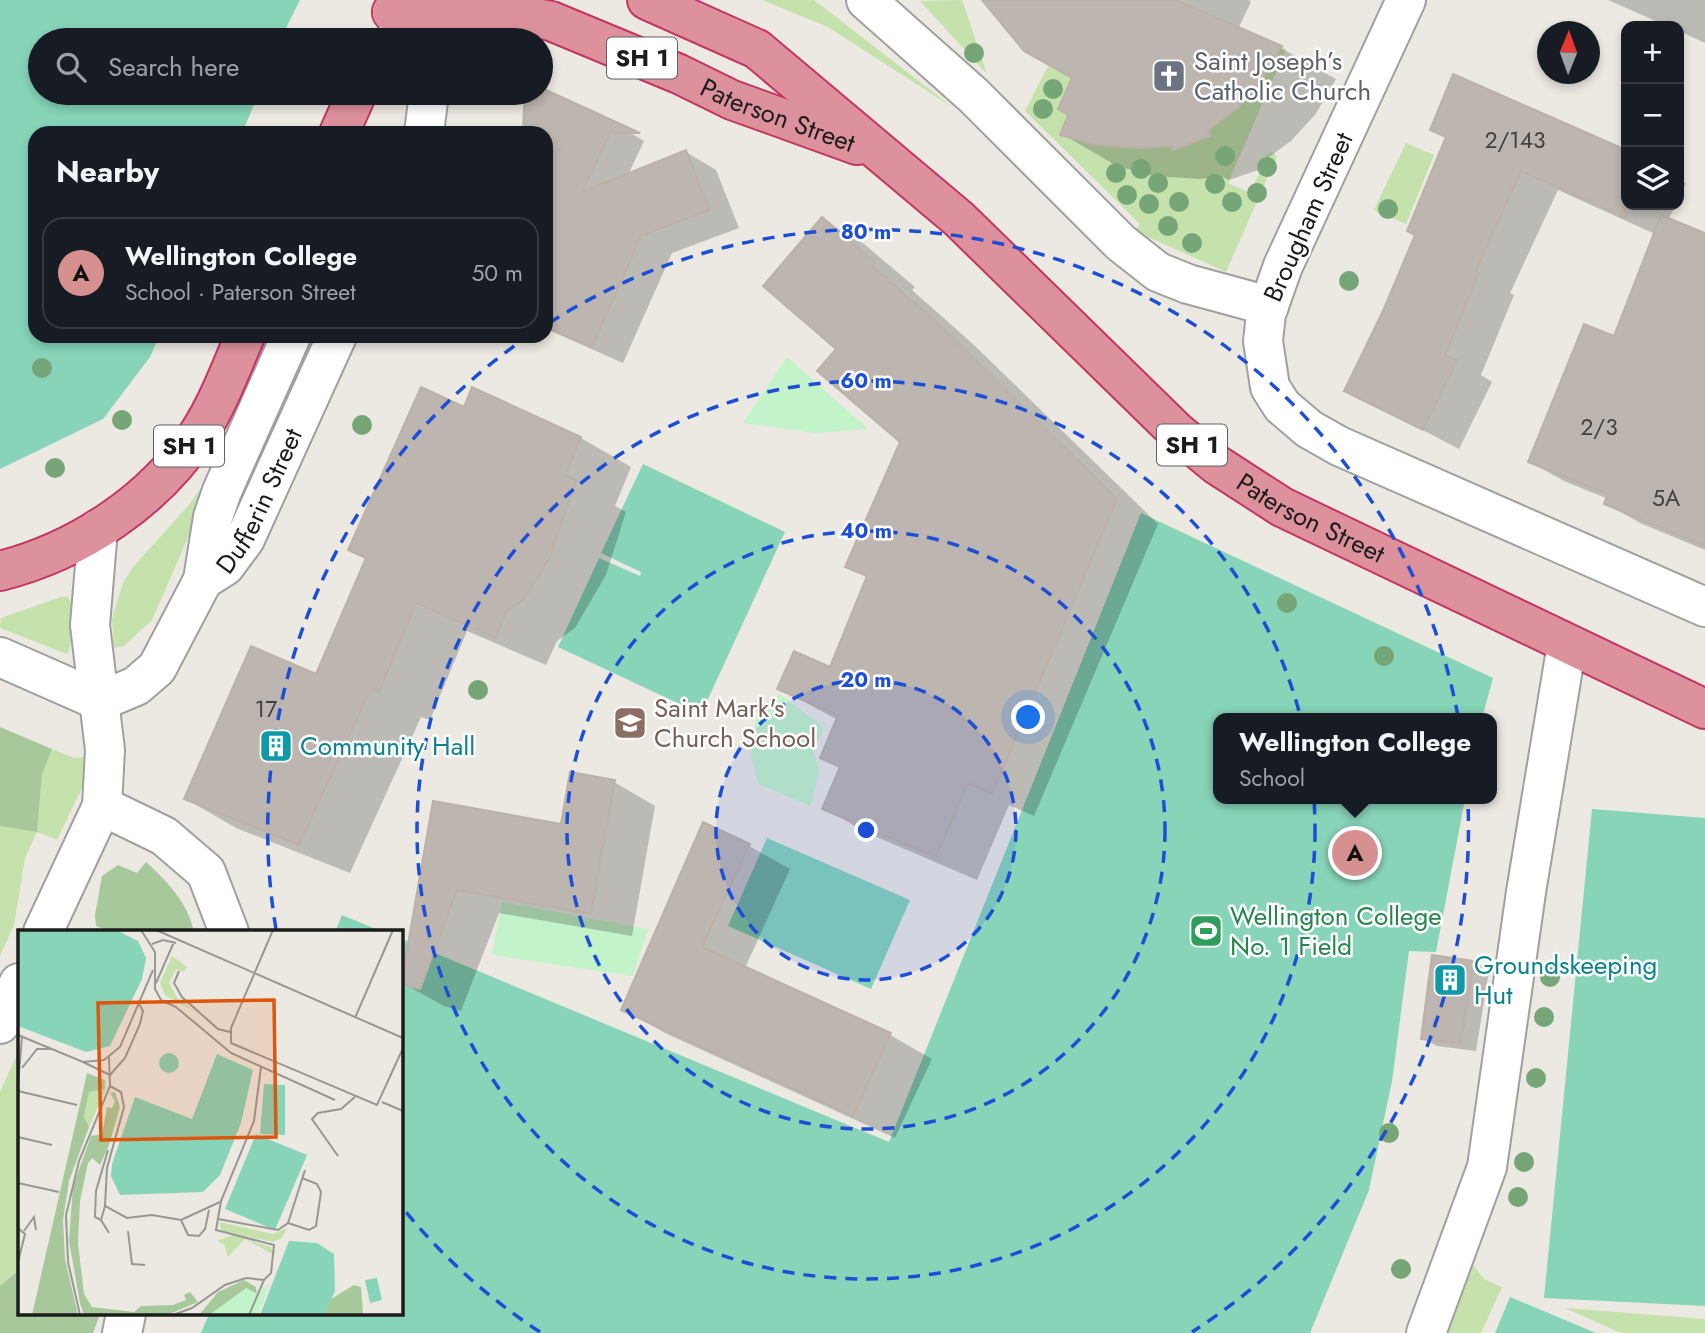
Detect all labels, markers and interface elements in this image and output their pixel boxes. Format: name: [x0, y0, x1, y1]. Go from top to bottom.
north arrow: [1537, 21, 1600, 84]
map controls: [1621, 21, 1684, 210]
button: +: [1621, 21, 1684, 84]
search box: [28, 28, 553, 105]
road number: SH 1: [607, 38, 677, 78]
place label: Saint Joseph’s Catholic Church: [1194, 42, 1371, 110]
icon: search: [52, 48, 90, 86]
text: Search here: [108, 48, 240, 86]
church icon: Saint Joseph’s Catholic Church: [1150, 57, 1188, 95]
street label: Paterson Street: [694, 68, 861, 162]
button: −: [1621, 84, 1684, 147]
house number: 2/143: [1484, 123, 1546, 157]
street label: Brougham Street: [1254, 125, 1363, 308]
button: layers: [1621, 147, 1684, 210]
text: Nearby: [56, 150, 159, 193]
text: 80 m: [841, 217, 891, 247]
text: Wellington College: [125, 237, 357, 275]
text: A: [73, 256, 89, 290]
text: 50 m: [471, 256, 523, 290]
text: School · Paterson Street: [125, 275, 356, 309]
text: 60 m: [840, 366, 892, 396]
house number: 2/3: [1580, 410, 1618, 444]
street label: Dufferin Street: [206, 421, 312, 582]
road number: SH 1: [1157, 424, 1227, 466]
road number: SH 1: [154, 426, 224, 466]
street label: Paterson Street: [1229, 463, 1392, 573]
house number: 5A: [1652, 481, 1681, 515]
text: 40 m: [840, 516, 892, 546]
text: 20 m: [840, 665, 892, 695]
place label: Saint Mark's Church School: [654, 689, 816, 757]
house number: 17: [255, 692, 277, 726]
your location: [1011, 700, 1045, 734]
school or university icon: Saint Mark's Church School: [611, 704, 649, 742]
popup: [1213, 713, 1497, 804]
text: Wellington College: [1239, 723, 1471, 761]
building icon: Community Hall: [257, 727, 295, 765]
place label: Community Hall: [300, 727, 475, 765]
text: School: [1239, 761, 1305, 795]
centre of rings: [854, 818, 878, 842]
pin: A: [1332, 827, 1378, 879]
place label: Wellington College No. 1 Field: [1230, 897, 1442, 965]
sports icon: Wellington College No. 1 Field: [1187, 912, 1225, 950]
inset map: [18, 930, 402, 1316]
place label: Groundskeeping Hut: [1474, 946, 1657, 1014]
building icon: Groundskeeping Hut: [1431, 961, 1469, 999]

